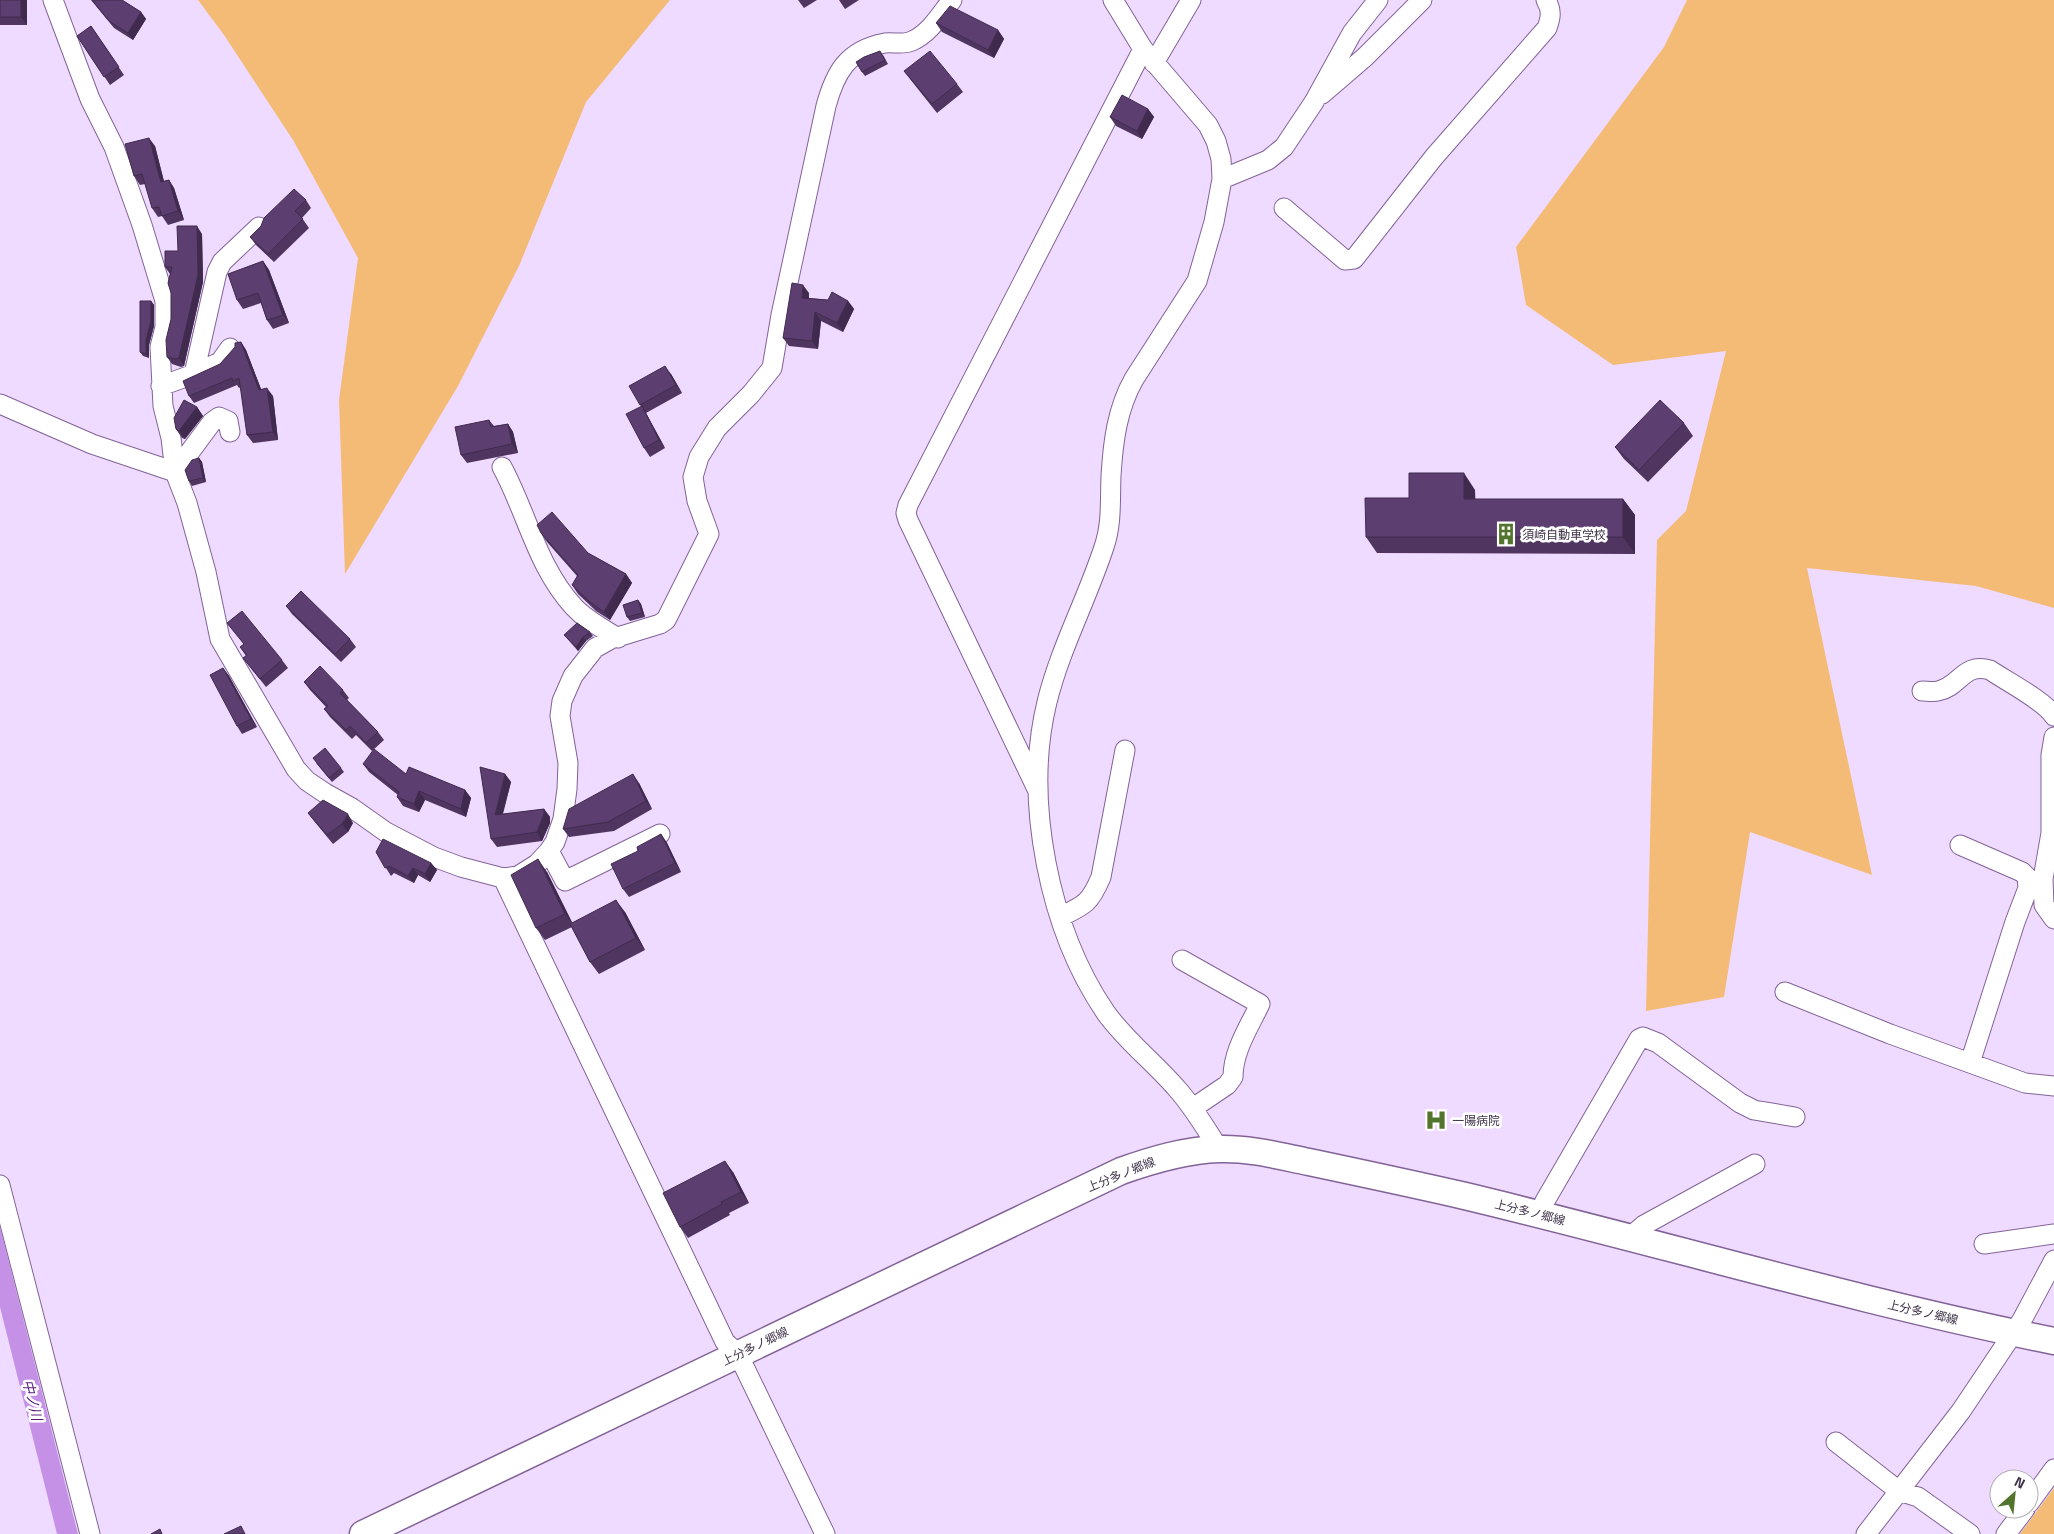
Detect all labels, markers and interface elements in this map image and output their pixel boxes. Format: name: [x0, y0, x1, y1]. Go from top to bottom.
building icon: 須崎自動車学校: [1493, 521, 1519, 547]
place label: 須崎自動車学校: [1522, 525, 1606, 544]
hospital icon: 一陽病院: [1423, 1107, 1449, 1133]
place label: 一陽病院: [1452, 1111, 1500, 1130]
street label: 上分多ノ郷線: [1084, 1152, 1158, 1196]
street label: 上分多ノ郷線: [1493, 1194, 1567, 1230]
street label: 上分多ノ郷線: [1886, 1295, 1960, 1329]
street label: 上分多ノ郷線: [718, 1322, 792, 1370]
water label: 中ノ川: [18, 1377, 49, 1425]
north arrow: [1989, 1469, 2039, 1519]
text: N: [2011, 1470, 2029, 1494]

